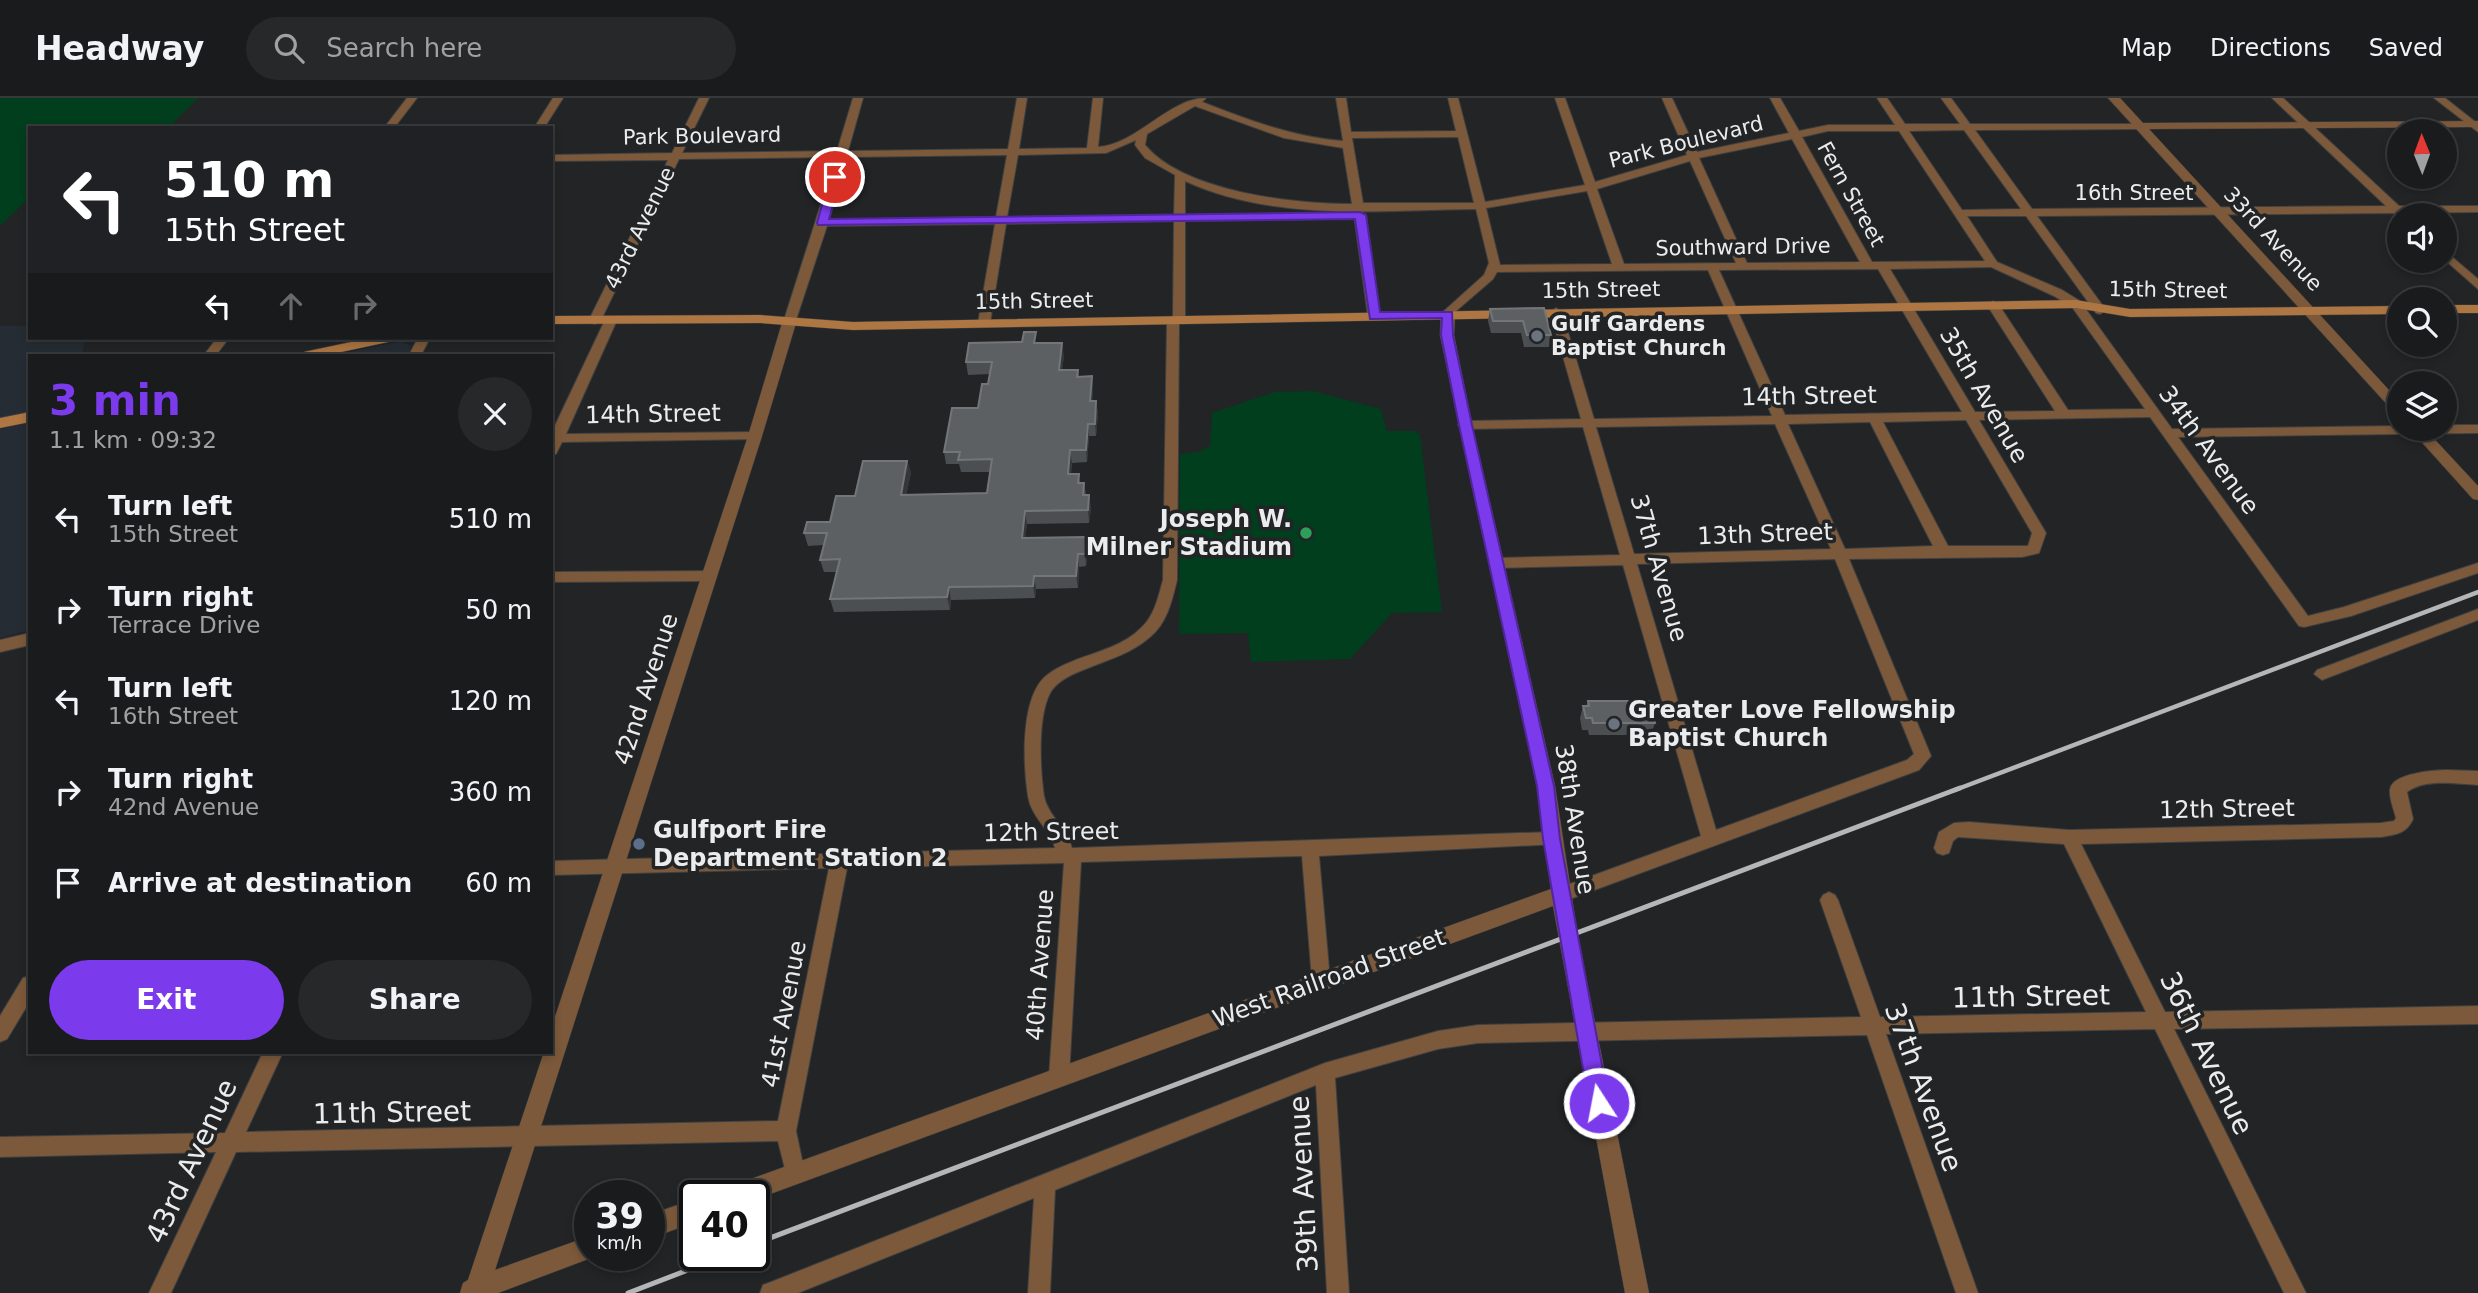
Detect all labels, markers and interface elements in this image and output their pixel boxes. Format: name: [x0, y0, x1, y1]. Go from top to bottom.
search box: [246, 17, 736, 80]
text: Headway: [35, 29, 204, 68]
icon: search: [270, 29, 308, 67]
text: Search here: [326, 33, 482, 63]
text: Map: [2121, 34, 2172, 62]
text: Directions: [2210, 34, 2331, 62]
text: Saved: [2369, 34, 2443, 62]
street label: Park Boulevard: [1606, 111, 1766, 173]
north arrow: [2387, 119, 2457, 189]
map controls: [2387, 119, 2457, 441]
street label: Park Boulevard: [623, 123, 781, 149]
street label: Fern Street: [1812, 137, 1890, 251]
pin: [805, 147, 865, 207]
text: 510 m: [164, 152, 334, 209]
icon: left: [49, 154, 140, 245]
icon: arrive: [816, 158, 854, 196]
street label: 43rd Avenue: [600, 163, 680, 293]
street label: 16th Street: [2075, 181, 2193, 205]
street label: 33rd Avenue: [2219, 182, 2327, 296]
button: sound: [2387, 203, 2457, 273]
text: 15th Street: [164, 211, 345, 249]
street label: Southward Drive: [1655, 233, 1831, 261]
street label: 15th Street: [1541, 277, 1661, 303]
street label: 15th Street: [2108, 277, 2228, 303]
icon: left: [199, 287, 237, 325]
icon: ahead: [272, 287, 310, 325]
icon: right: [345, 287, 383, 325]
button: search: [2387, 287, 2457, 357]
street label: 15th Street: [974, 288, 1094, 314]
place label: Gulf Gardens Baptist Church: [1551, 312, 1726, 360]
street label: 35th Avenue: [1934, 322, 2034, 468]
marker: Gulf Gardens Baptist Church: [1529, 328, 1545, 344]
button: layers: [2387, 371, 2457, 441]
text: 3 min: [49, 376, 181, 425]
button: close: [458, 377, 532, 451]
street label: 34th Avenue: [2153, 380, 2265, 520]
street label: 14th Street: [1741, 381, 1877, 411]
street label: 14th Street: [585, 399, 721, 429]
text: 1.1 km · 09:32: [49, 427, 217, 453]
text: Turn left: [108, 491, 232, 521]
street label: 37th Avenue: [1625, 491, 1693, 645]
icon: left: [49, 500, 87, 538]
text: 510 m: [449, 504, 532, 534]
place label: Joseph W. Milner Stadium: [1086, 505, 1292, 561]
street label: 13th Street: [1697, 518, 1833, 550]
text: 15th Street: [108, 521, 238, 547]
marker: Joseph W. Milner Stadium: [1298, 525, 1314, 541]
text: Turn right: [108, 582, 253, 612]
icon: right: [49, 591, 87, 629]
text: 50 m: [465, 595, 532, 625]
street label: 42nd Avenue: [608, 610, 684, 768]
text: Terrace Drive: [108, 612, 260, 638]
text: Turn left: [108, 673, 232, 703]
icon: left: [49, 682, 87, 720]
text: 120 m: [449, 686, 532, 716]
place label: Greater Love Fellowship Baptist Church: [1628, 696, 1956, 752]
text: 16th Street: [108, 703, 238, 729]
marker: Greater Love Fellowship Baptist Church: [1606, 716, 1622, 732]
street label: 38th Avenue: [1549, 742, 1601, 896]
text: Turn right: [108, 764, 253, 794]
icon: right: [49, 773, 87, 811]
text: 360 m: [449, 777, 532, 807]
text: 42nd Avenue: [108, 794, 259, 820]
street label: 12th Street: [2159, 794, 2295, 824]
place label: Gulfport Fire Department Station 2: [653, 816, 947, 872]
street label: 12th Street: [983, 817, 1119, 847]
marker: Gulfport Fire Department Station 2: [631, 836, 647, 852]
icon: arrive: [49, 864, 87, 902]
text: Arrive at destination: [108, 868, 412, 898]
text: 60 m: [465, 868, 532, 898]
street label: 40th Avenue: [1021, 888, 1059, 1042]
street label: West Railroad Street: [1209, 923, 1449, 1033]
street label: 41st Avenue: [756, 938, 812, 1090]
button: Exit: [49, 960, 284, 1040]
button: Share: [298, 960, 532, 1040]
street label: 36th Avenue: [2153, 966, 2260, 1140]
street label: 11th Street: [1952, 979, 2110, 1014]
street label: 37th Avenue: [1878, 998, 1969, 1176]
position arrow: [1562, 1066, 1636, 1140]
street label: 43rd Avenue: [139, 1074, 244, 1249]
street label: 11th Street: [313, 1095, 471, 1130]
street label: 39th Avenue: [1282, 1095, 1325, 1273]
speed limit sign: 40: [679, 1180, 770, 1271]
text: 39: [595, 1196, 644, 1236]
text: km/h: [597, 1232, 642, 1253]

